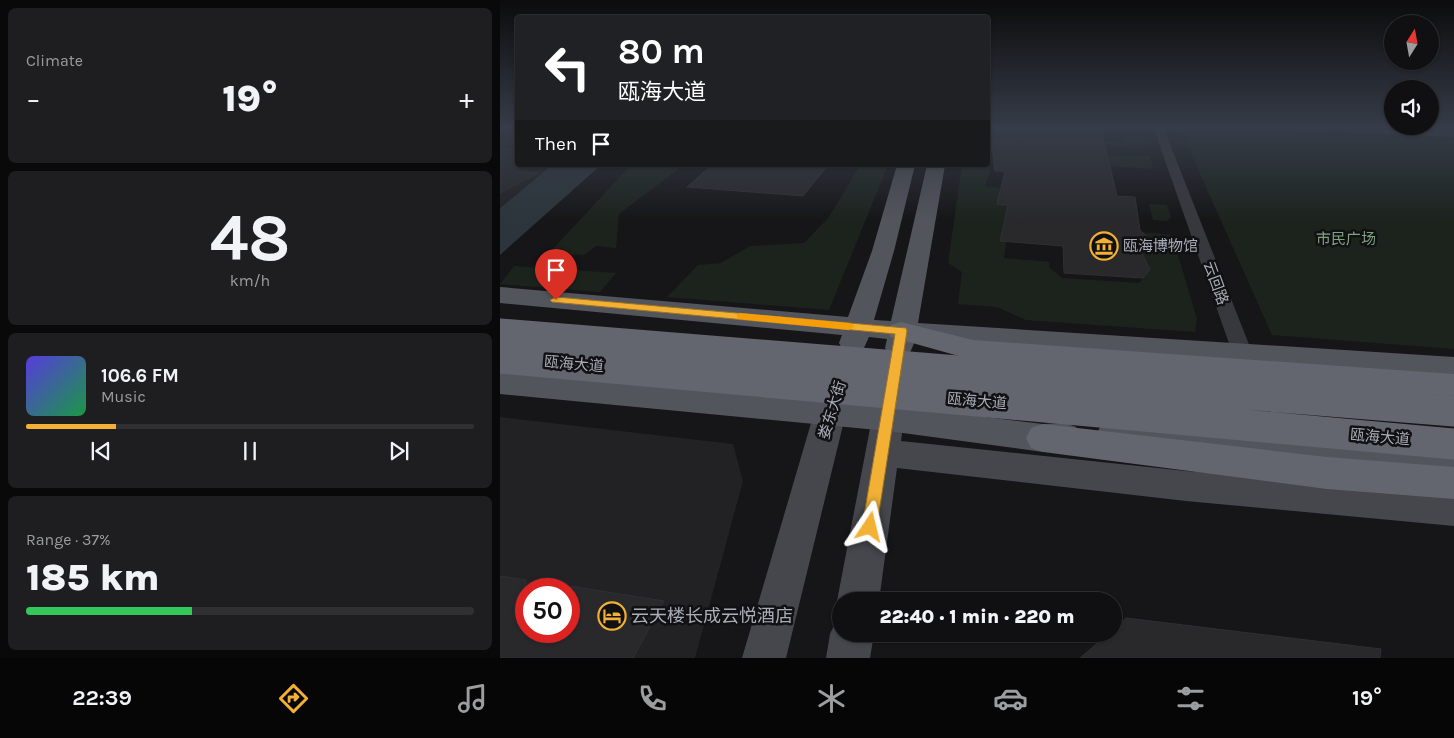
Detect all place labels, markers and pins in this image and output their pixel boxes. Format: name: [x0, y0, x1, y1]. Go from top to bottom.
museum icon: 瓯海博物馆: [1089, 231, 1119, 261]
place label: 瓯海博物馆: [1123, 237, 1198, 255]
pin: [535, 249, 577, 300]
hotel icon: 云天楼长成云悦酒店: [597, 601, 627, 631]
place label: 云天楼长成云悦酒店: [631, 605, 793, 627]

